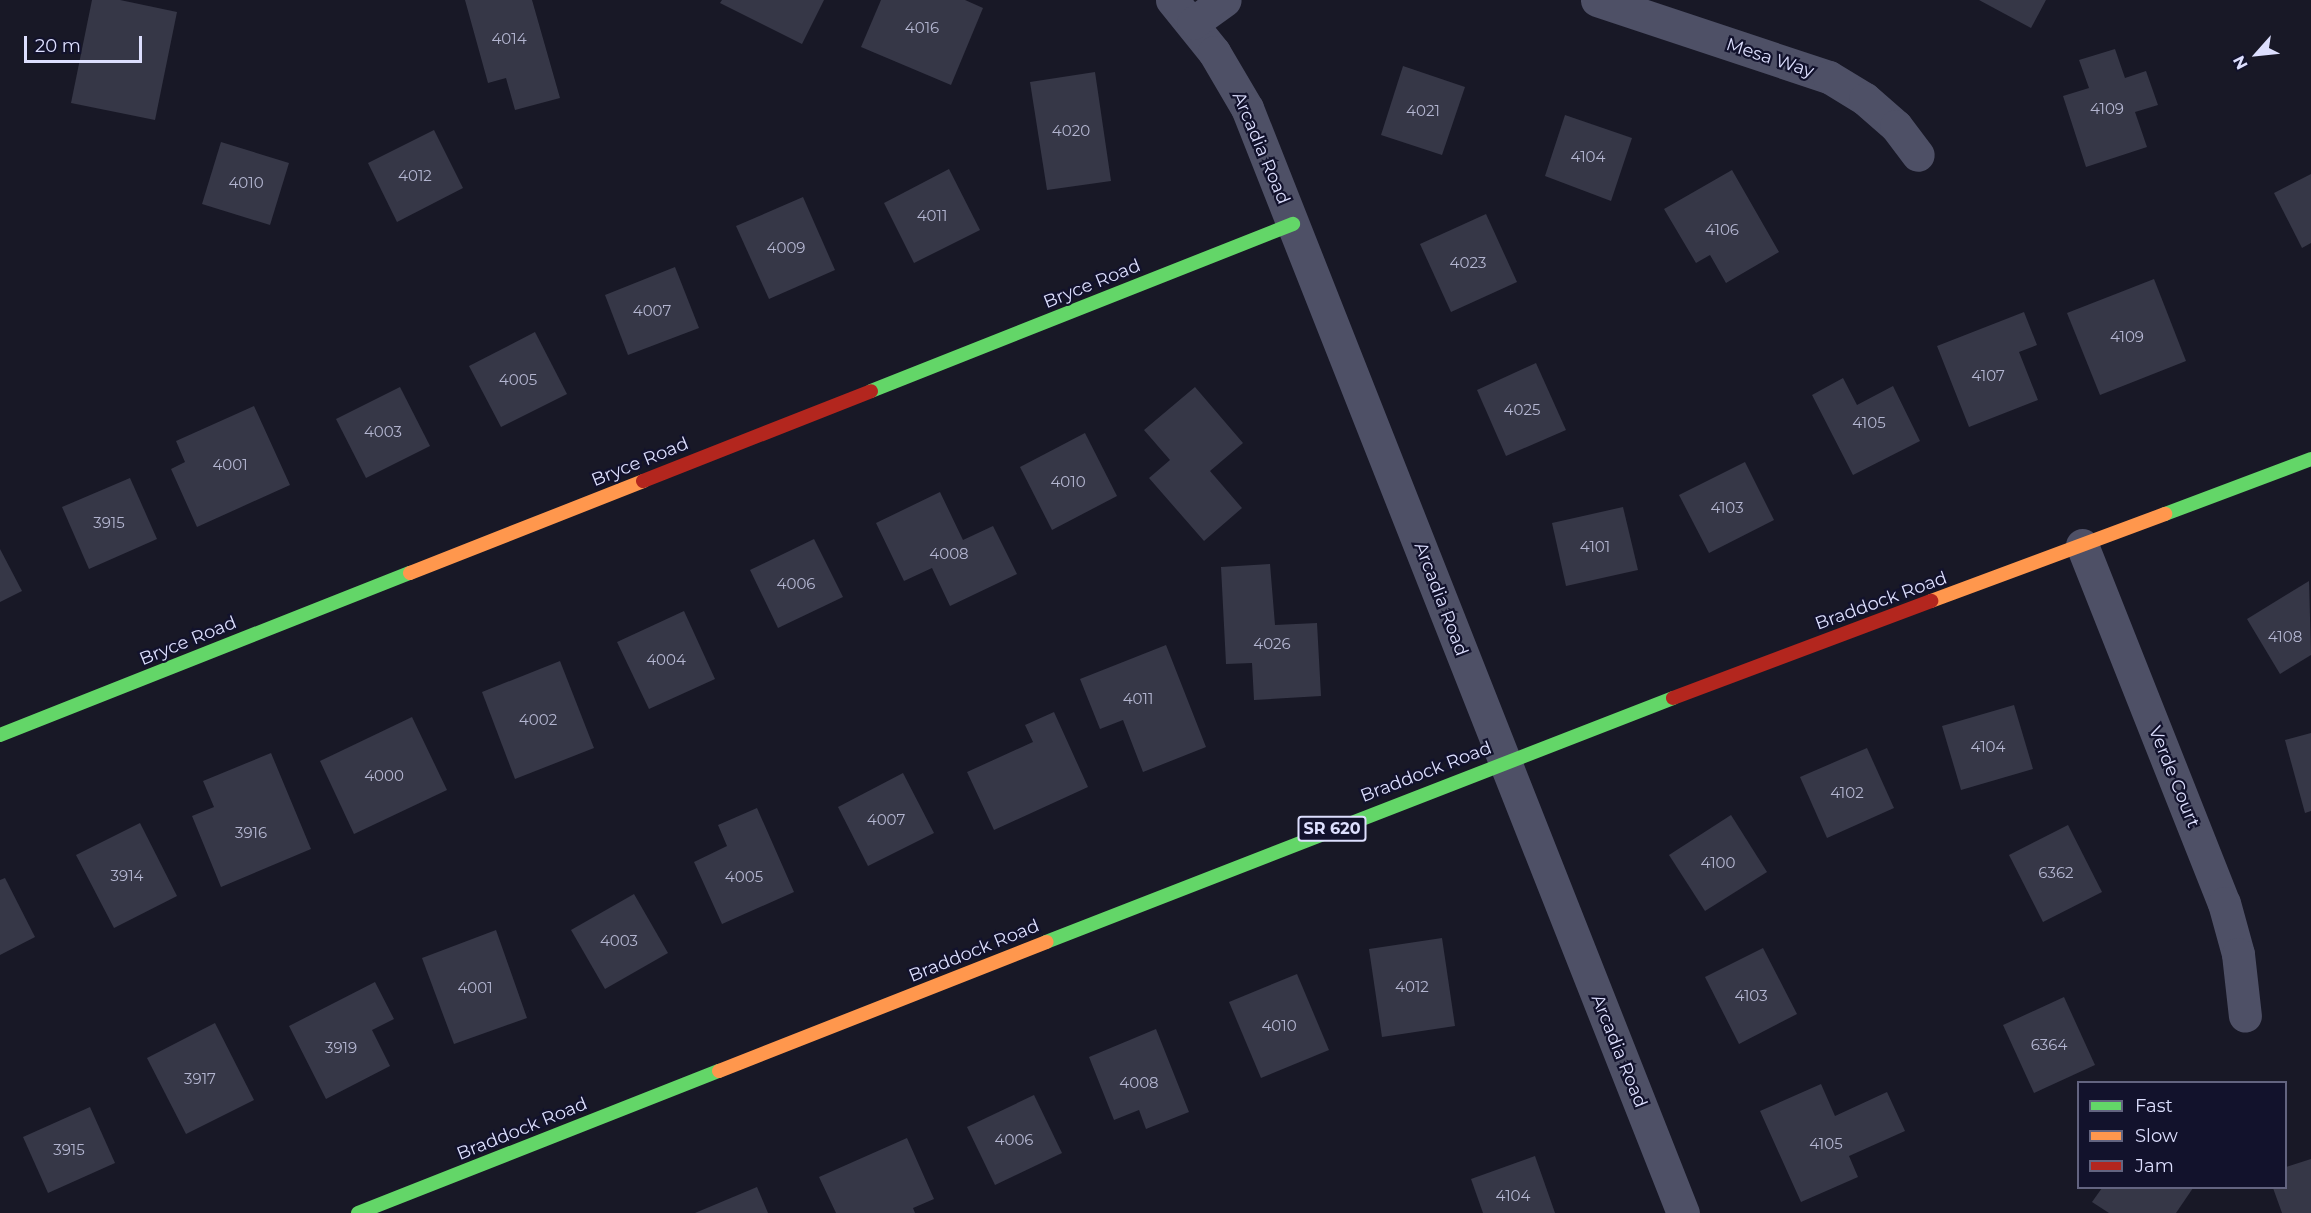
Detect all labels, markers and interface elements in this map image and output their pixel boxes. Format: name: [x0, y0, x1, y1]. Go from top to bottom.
house number: 4016: [905, 19, 939, 37]
scale bar: [27, 24, 146, 62]
north arrow: [2227, 24, 2287, 84]
house number: 4014: [491, 30, 527, 48]
street label: Mesa Way: [1723, 34, 1817, 82]
text: 20 m: [35, 35, 81, 57]
text: N: [2229, 52, 2252, 72]
street label: Arcadia Road: [1228, 89, 1294, 207]
house number: 4109: [2090, 100, 2124, 118]
house number: 4021: [1406, 102, 1440, 120]
house number: 4020: [1052, 122, 1090, 140]
house number: 4104: [1571, 148, 1605, 166]
house number: 4012: [398, 167, 432, 185]
house number: 4010: [228, 174, 264, 192]
house number: 4011: [917, 207, 947, 225]
house number: 4106: [1705, 221, 1739, 239]
house number: 4009: [767, 239, 805, 257]
house number: 4023: [1450, 254, 1486, 272]
street label: Bryce Road: [1040, 255, 1144, 313]
house number: 4007: [633, 302, 671, 320]
house number: 4109: [2110, 328, 2144, 346]
house number: 4107: [1971, 367, 2005, 385]
house number: 4005: [499, 371, 537, 389]
house number: 4025: [1504, 401, 1540, 419]
house number: 4105: [1852, 414, 1886, 432]
house number: 4003: [364, 423, 402, 441]
street label: Bryce Road: [588, 433, 692, 491]
house number: 4001: [212, 456, 248, 474]
house number: 4010: [1050, 473, 1086, 491]
house number: 4103: [1710, 499, 1744, 517]
house number: 3915: [93, 514, 125, 532]
house number: 4101: [1580, 538, 1610, 556]
street label: Arcadia Road: [1409, 539, 1473, 659]
house number: 4008: [929, 545, 969, 563]
street label: Braddock Road: [1812, 567, 1950, 635]
house number: 4006: [777, 575, 815, 593]
street label: Bryce Road: [136, 612, 240, 670]
house number: 4108: [2268, 628, 2302, 646]
house number: 4026: [1253, 635, 1291, 653]
house number: 4004: [646, 651, 686, 669]
house number: 4011: [1123, 690, 1153, 708]
house number: 4002: [519, 711, 557, 729]
street label: Verde Court: [2144, 723, 2204, 831]
street label: Braddock Road: [1357, 737, 1495, 807]
house number: 4104: [1971, 738, 2005, 756]
house number: 4000: [364, 767, 404, 785]
house number: 4102: [1830, 784, 1864, 802]
house number: 4007: [867, 811, 905, 829]
road number: SR 620: [1298, 816, 1366, 842]
house number: 3916: [235, 824, 267, 842]
house number: 4100: [1701, 854, 1735, 872]
house number: 6362: [2038, 864, 2074, 882]
house number: 3914: [111, 867, 143, 885]
house number: 4005: [725, 868, 763, 886]
street label: Braddock Road: [906, 915, 1042, 987]
house number: 4003: [600, 932, 638, 950]
house number: 4012: [1395, 978, 1429, 996]
house number: 4001: [457, 979, 493, 997]
house number: 4103: [1734, 987, 1768, 1005]
street label: Arcadia Road: [1586, 991, 1652, 1111]
house number: 4010: [1261, 1017, 1297, 1035]
house number: 6364: [2031, 1036, 2067, 1054]
house number: 3919: [325, 1039, 357, 1057]
house number: 3917: [184, 1070, 216, 1088]
house number: 4008: [1119, 1074, 1159, 1092]
legend: [2077, 1081, 2287, 1189]
street label: Braddock Road: [454, 1093, 590, 1165]
text: Fast: [2135, 1095, 2173, 1117]
text: Slow: [2135, 1125, 2178, 1147]
house number: 4006: [995, 1131, 1033, 1149]
house number: 4105: [1809, 1135, 1843, 1153]
house number: 3915: [53, 1141, 85, 1159]
text: Jam: [2135, 1155, 2174, 1177]
house number: 4104: [1496, 1187, 1530, 1205]

